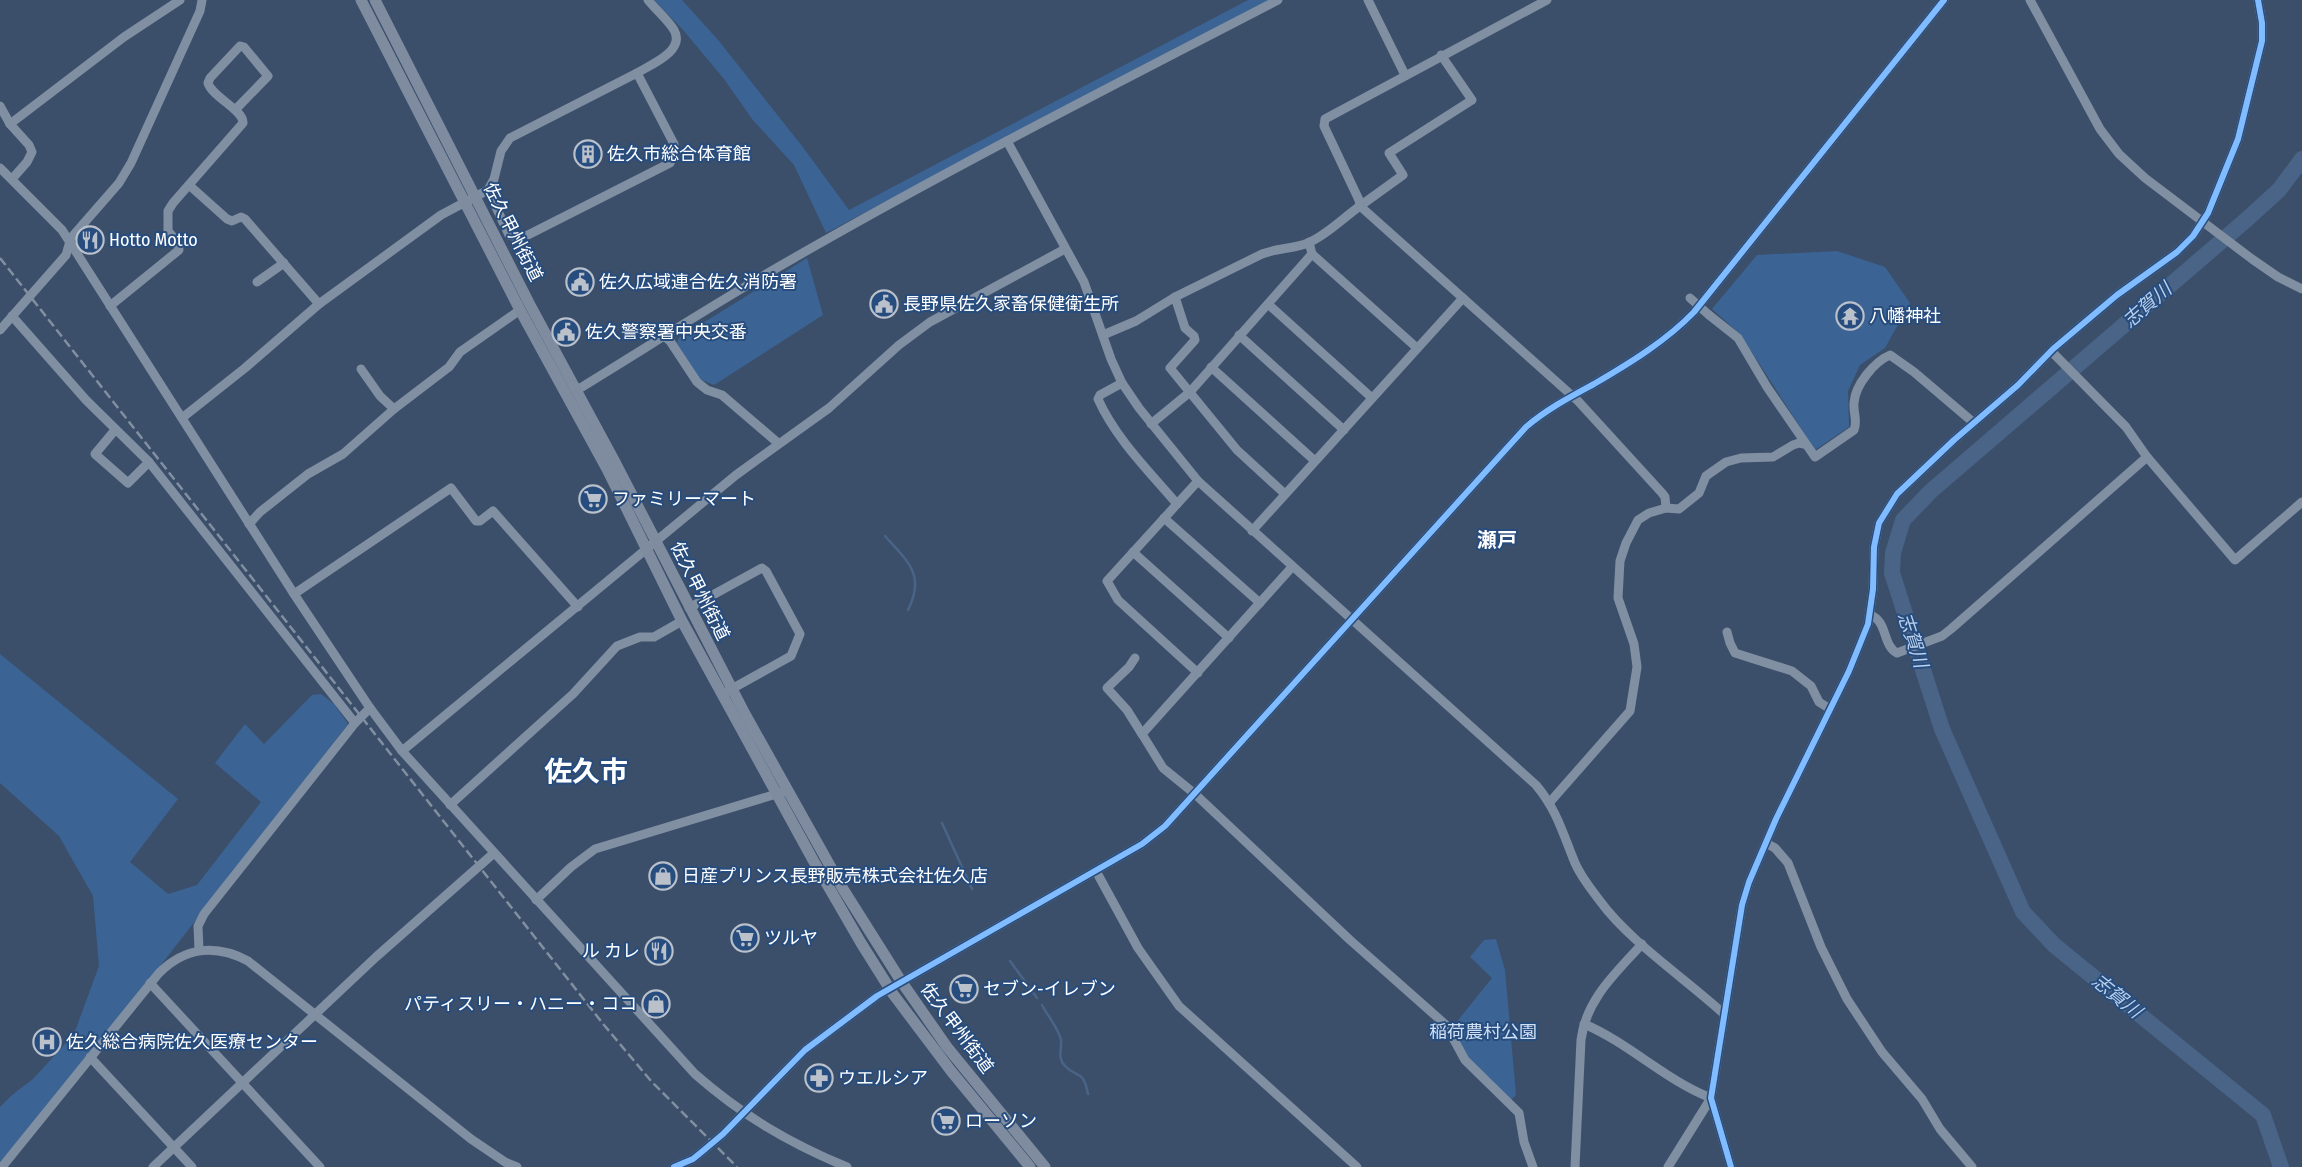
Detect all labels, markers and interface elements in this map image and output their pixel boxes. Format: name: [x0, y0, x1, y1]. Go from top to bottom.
building icon: 佐久市総合体育館: [573, 139, 603, 169]
place label: 佐久市総合体育館: [607, 143, 751, 165]
street label: 佐久甲州街道: [479, 179, 547, 285]
restaurant icon: Hotto Motto: [75, 225, 105, 255]
place label: Hotto Motto: [109, 229, 198, 251]
public building icon: 佐久広域連合佐久消防署: [565, 267, 595, 297]
place label: 佐久広域連合佐久消防署: [599, 271, 797, 293]
water label: 志賀川: [2118, 276, 2178, 332]
public building icon: 長野県佐久家畜保健衛生所: [869, 289, 899, 319]
place label: 長野県佐久家畜保健衛生所: [903, 293, 1119, 315]
temple icon: 八幡神社: [1835, 301, 1865, 331]
place label: 八幡神社: [1869, 305, 1941, 327]
public building icon: 佐久警察署中央交番: [551, 317, 581, 347]
place label: 佐久警察署中央交番: [585, 321, 747, 343]
supermarket icon: ファミリーマート: [578, 484, 608, 514]
place label: ファミリーマート: [612, 488, 756, 510]
district label: 瀬戸: [1477, 528, 1517, 552]
street label: 佐久甲州街道: [666, 538, 734, 644]
water label: 志賀川: [1893, 609, 1933, 673]
district label: 佐久市: [544, 755, 628, 788]
shop icon: 日産プリンス長野販売株式会社佐久店: [648, 861, 678, 891]
place label: 日産プリンス長野販売株式会社佐久店: [682, 865, 988, 887]
supermarket icon: ツルヤ: [730, 923, 760, 953]
place label: ツルヤ: [764, 927, 818, 949]
restaurant icon: ル カレ: [644, 936, 674, 966]
place label: ル カレ: [582, 940, 640, 962]
water label: 志賀川: [2088, 969, 2148, 1024]
supermarket icon: セブン-イレブン: [949, 974, 979, 1004]
street label: 佐久甲州街道: [916, 978, 998, 1078]
place label: セブン-イレブン: [983, 978, 1116, 1000]
shop icon: パティスリー・ハニー・ココ: [641, 989, 671, 1019]
place label: パティスリー・ハニー・ココ: [404, 993, 637, 1015]
park label: 稲荷農村公園: [1429, 1021, 1537, 1043]
hospital icon: 佐久総合病院佐久医療センター: [32, 1027, 62, 1057]
place label: 佐久総合病院佐久医療センター: [66, 1031, 318, 1053]
pharmacy icon: ウエルシア: [804, 1063, 834, 1093]
place label: ウエルシア: [838, 1067, 928, 1089]
supermarket icon: ローソン: [931, 1106, 961, 1136]
place label: ローソン: [965, 1110, 1037, 1132]

